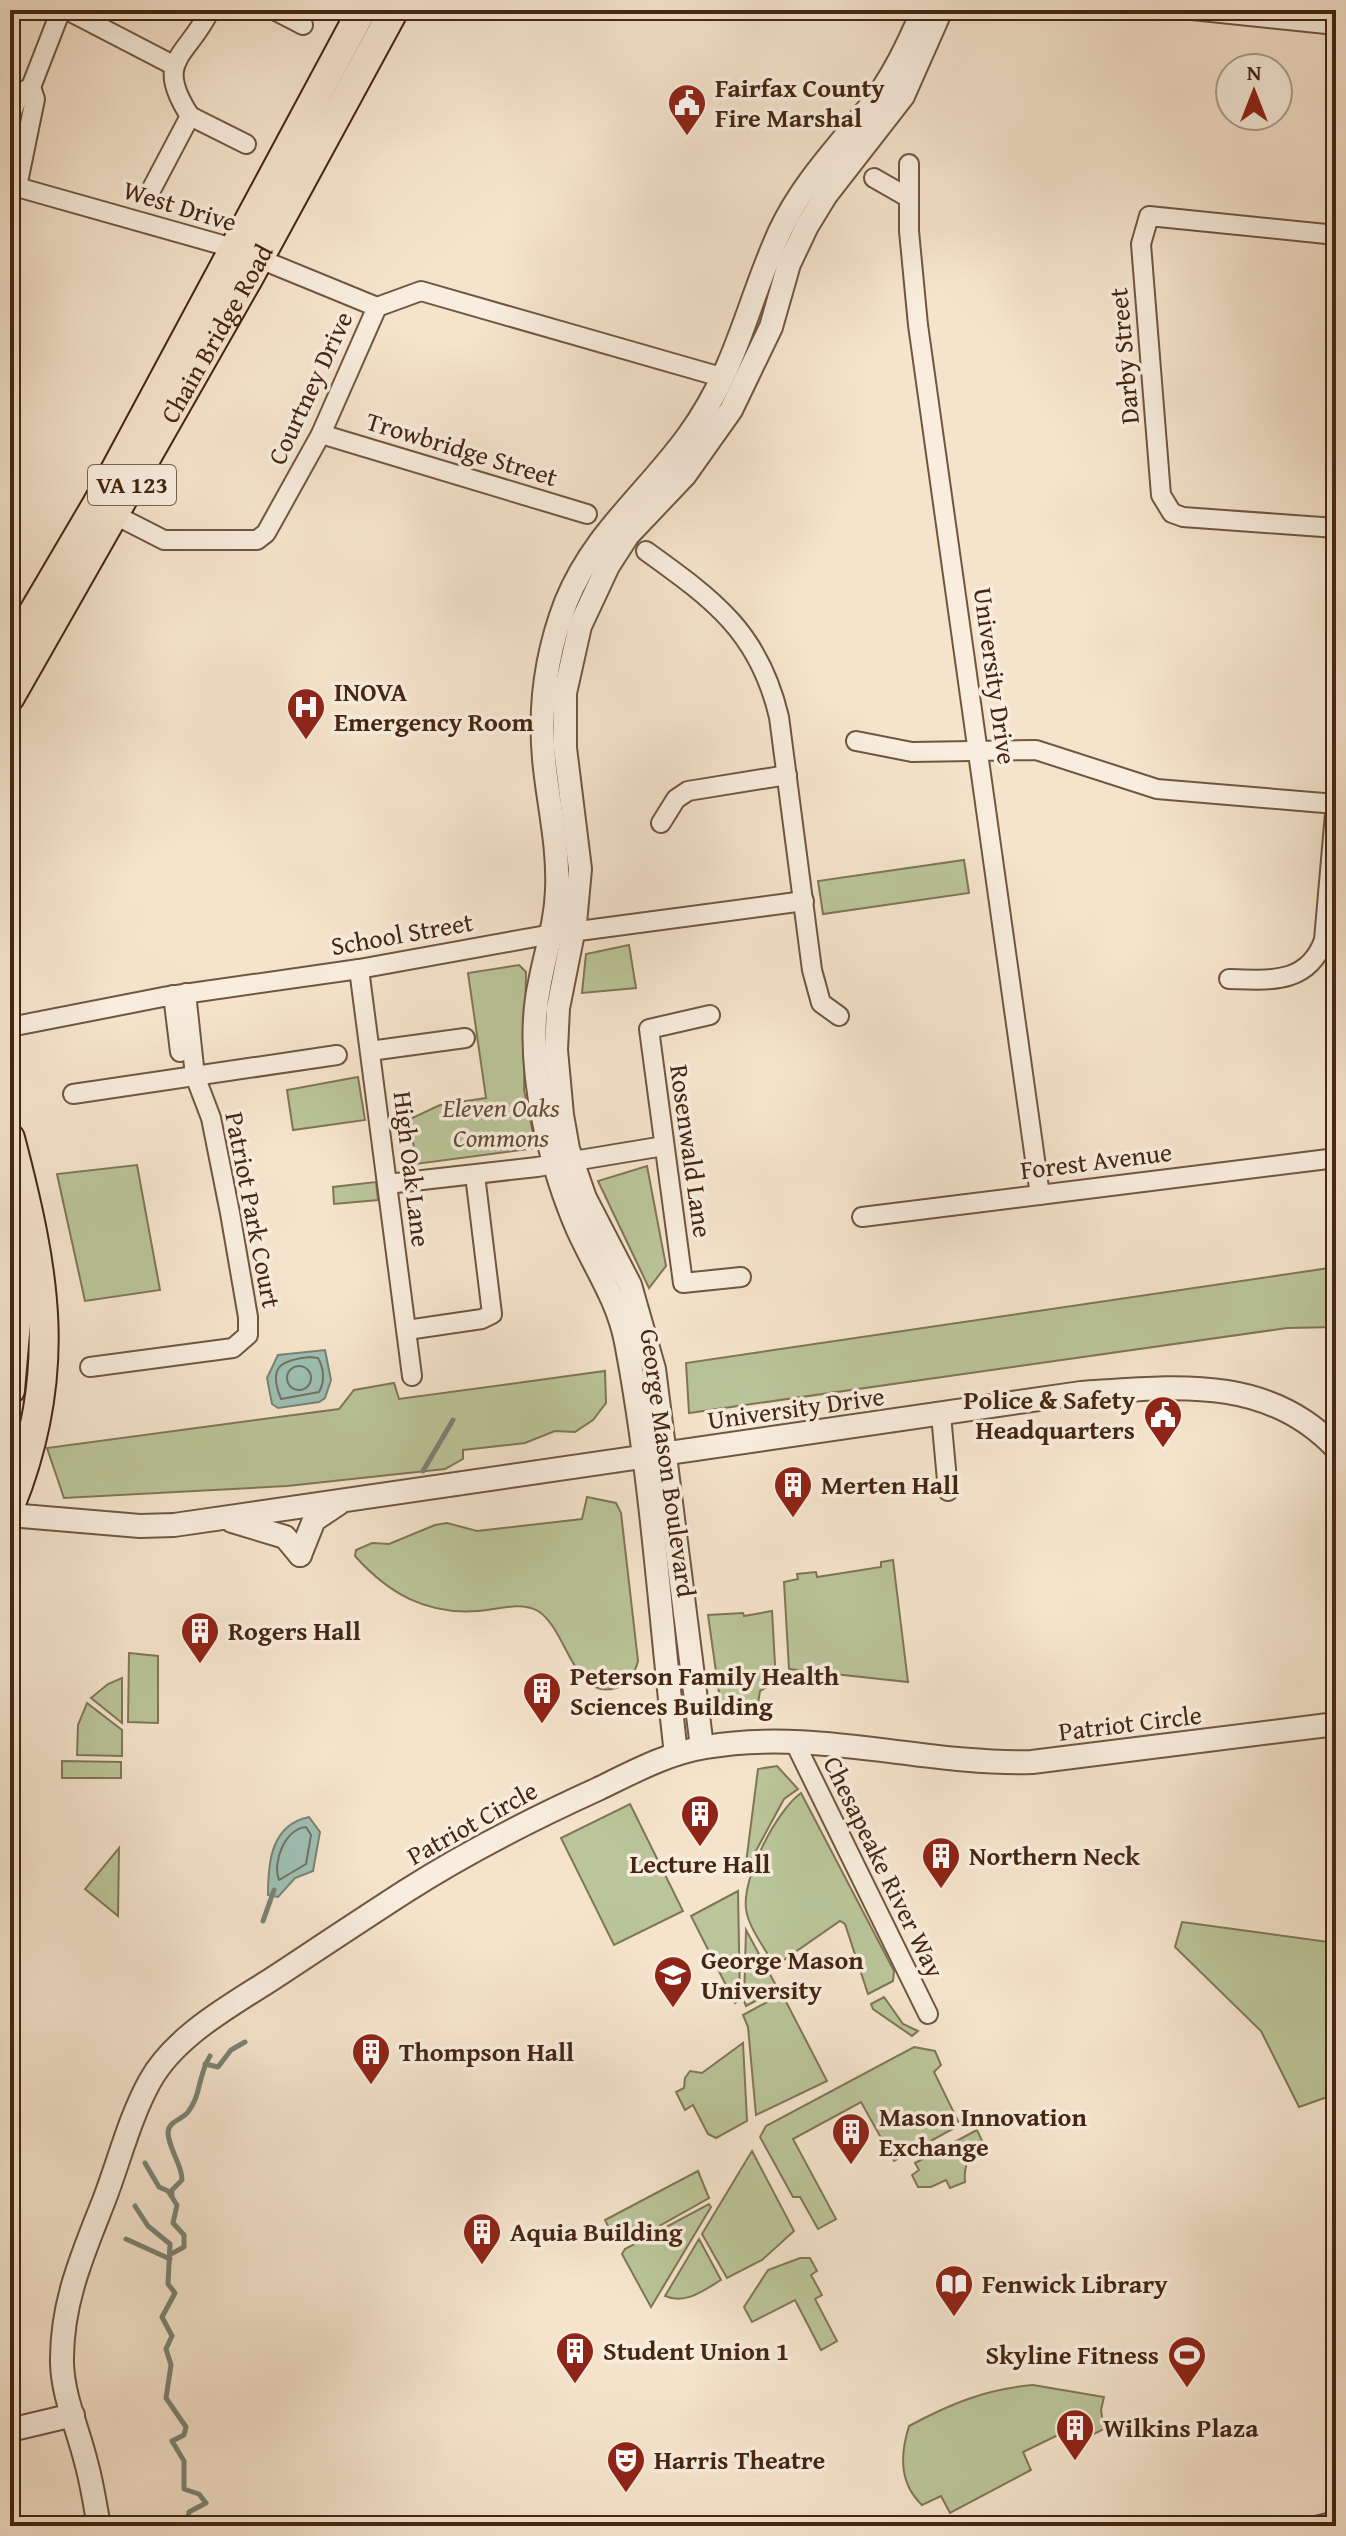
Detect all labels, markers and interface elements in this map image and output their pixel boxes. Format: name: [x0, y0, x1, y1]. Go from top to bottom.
north arrow: [1214, 52, 1294, 132]
text: N: [1247, 56, 1262, 88]
place label: Fairfax County Fire Marshal: [715, 68, 885, 137]
public building icon: Fairfax County Fire Marshal: [666, 82, 708, 137]
street label: West Drive: [119, 170, 242, 241]
street label: Chain Bridge Road: [150, 237, 283, 430]
street label: Darby Street: [1098, 286, 1149, 426]
street label: Courtney Drive: [257, 305, 362, 471]
street label: Trowbridge Street: [362, 401, 563, 496]
road number: VA 123: [88, 465, 176, 505]
street label: University Drive: [964, 585, 1027, 767]
place label: INOVA Emergency Room: [334, 672, 535, 741]
hospital icon: INOVA Emergency Room: [285, 686, 327, 741]
street label: School Street: [328, 902, 476, 965]
street label: Rosenwald Lane: [660, 1062, 723, 1240]
park label: Eleven Oaks Commons: [441, 1088, 560, 1157]
street label: High Oak Lane: [384, 1089, 441, 1249]
street label: Patriot Park Court: [215, 1109, 292, 1311]
street label: Forest Avenue: [1018, 1132, 1174, 1189]
street label: George Mason Boulevard: [630, 1326, 707, 1600]
street label: University Drive: [705, 1376, 887, 1439]
place label: Police & Safety Headquarters: [963, 1380, 1136, 1449]
public building icon: Police & Safety Headquarters: [1142, 1394, 1184, 1449]
building icon: Merten Hall: [772, 1464, 814, 1519]
place label: Merten Hall: [821, 1465, 959, 1504]
building icon: Rogers Hall: [179, 1610, 221, 1665]
place label: Rogers Hall: [228, 1611, 361, 1650]
place label: Peterson Family Health Sciences Building: [570, 1656, 840, 1725]
building icon: Peterson Family Health Sciences Building: [521, 1670, 563, 1725]
street label: Patriot Circle: [1056, 1694, 1204, 1751]
street label: Chesapeake River Way: [814, 1749, 955, 1984]
street label: Patriot Circle: [399, 1771, 544, 1875]
building icon: Lecture Hall: [679, 1793, 721, 1848]
building icon: Northern Neck: [920, 1835, 962, 1890]
place label: Northern Neck: [969, 1836, 1140, 1875]
place label: Lecture Hall: [630, 1844, 770, 1883]
place label: George Mason University: [701, 1940, 864, 2009]
school or university icon: George Mason University: [652, 1954, 694, 2009]
building icon: Thompson Hall: [350, 2031, 392, 2086]
place label: Thompson Hall: [399, 2032, 574, 2071]
place label: Mason Innovation Exchange: [879, 2097, 1087, 2166]
building icon: Mason Innovation Exchange: [830, 2111, 872, 2166]
building icon: Aquia Building: [461, 2211, 503, 2266]
place label: Aquia Building: [510, 2212, 683, 2251]
library icon: Fenwick Library: [933, 2263, 975, 2318]
place label: Fenwick Library: [982, 2264, 1168, 2303]
building icon: Student Union 1: [554, 2330, 596, 2385]
place label: Student Union 1: [603, 2331, 789, 2370]
sports icon: Skyline Fitness: [1166, 2334, 1208, 2389]
place label: Skyline Fitness: [985, 2335, 1159, 2374]
building icon: Wilkins Plaza: [1054, 2407, 1096, 2462]
place label: Wilkins Plaza: [1103, 2408, 1259, 2447]
theatre icon: Harris Theatre: [605, 2439, 647, 2494]
place label: Harris Theatre: [654, 2440, 825, 2479]

